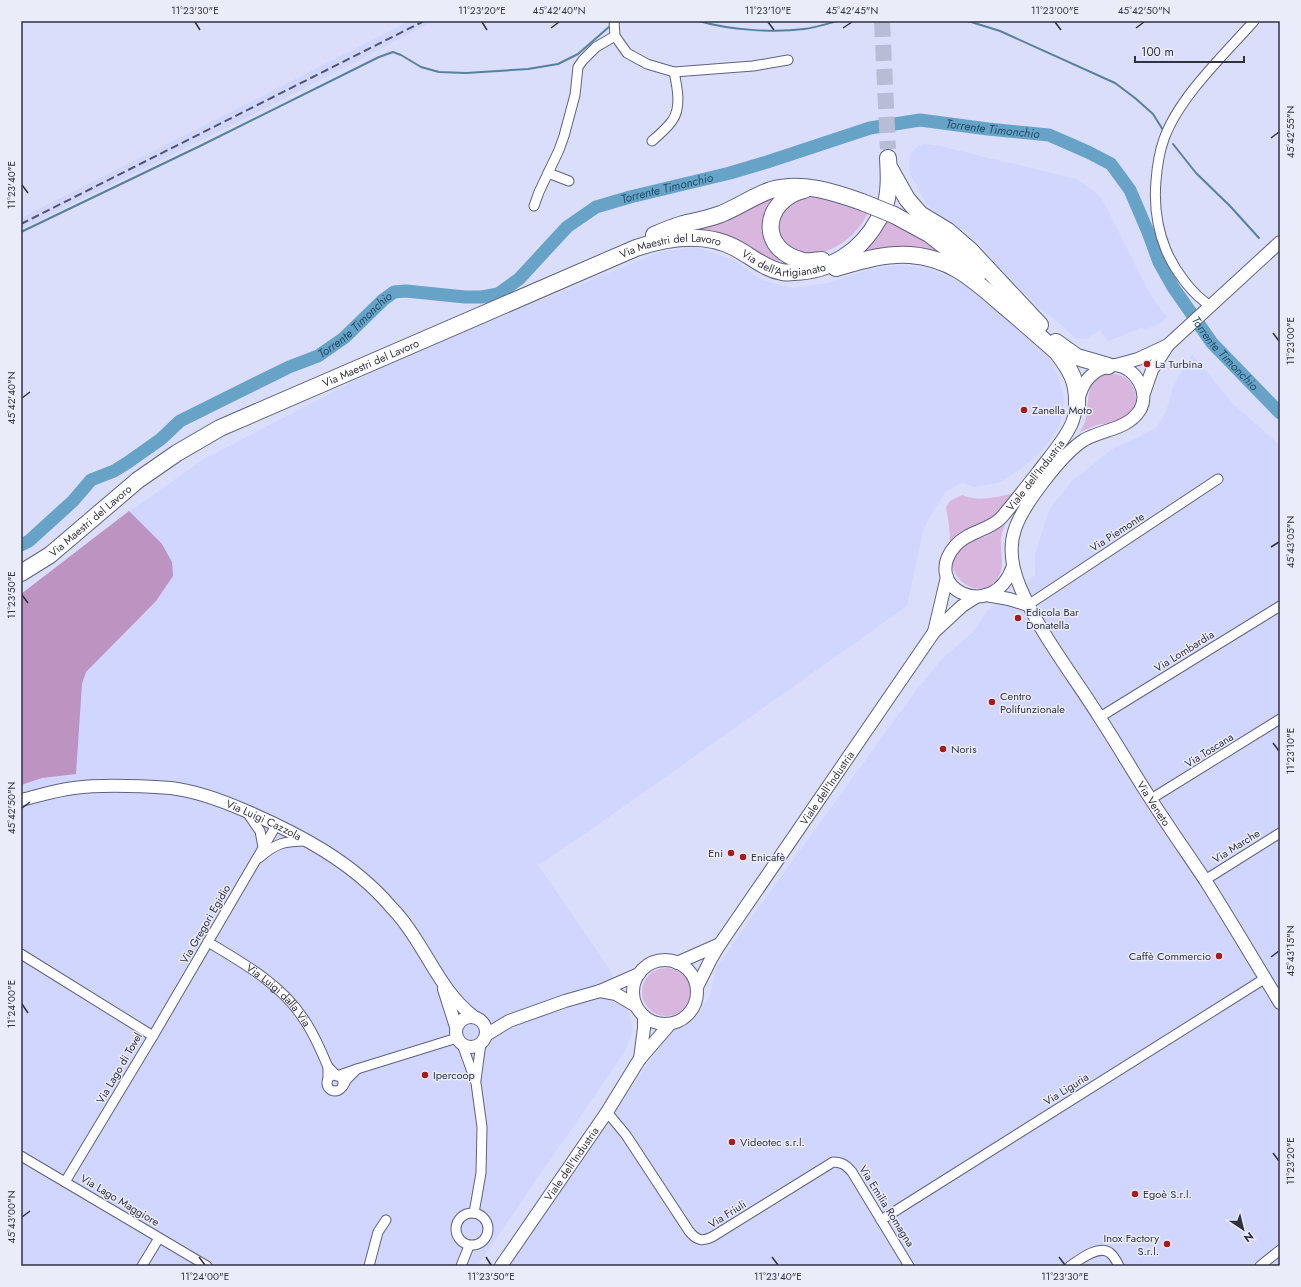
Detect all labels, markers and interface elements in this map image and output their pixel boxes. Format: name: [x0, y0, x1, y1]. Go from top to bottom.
text: 11°23'30"E: [171, 3, 219, 18]
text: 11°23'20"E: [458, 3, 506, 18]
text: 45°42'40"N: [533, 3, 585, 18]
text: 11°23'10"E: [745, 3, 791, 18]
text: 45°42'45"N: [826, 3, 878, 18]
text: 11°23'00"E: [1031, 3, 1079, 18]
text: 45°42'50"N: [1118, 3, 1170, 18]
scale bar: [1135, 38, 1244, 64]
text: 100 m: [1141, 43, 1174, 61]
text: 45°42'55"N: [1283, 106, 1298, 158]
water label: Torrente Timonchio: [945, 115, 1041, 143]
text: 11°23'40"E: [4, 161, 19, 209]
water label: Torrente Timonchio: [619, 168, 715, 208]
street label: Via Maestri del Lavoro: [617, 230, 723, 262]
street label: Via dell'Artigianato: [739, 245, 828, 281]
water label: Torrente Timonchio: [314, 287, 396, 363]
water label: Torrente Timonchio: [1187, 313, 1263, 395]
text: 11°23'00"E: [1283, 317, 1298, 365]
street label: Via Maestri del Lavoro: [320, 335, 421, 391]
place label: La Turbina: [1155, 356, 1203, 372]
marker: La Turbina: [1142, 359, 1152, 369]
text: 45°42'40"N: [4, 372, 19, 424]
place label: Zanella Moto: [1032, 402, 1092, 418]
marker: Zanella Moto: [1019, 405, 1029, 415]
street label: Viale dell'Industria: [1002, 436, 1068, 514]
street label: Via Maestri del Lavoro: [45, 481, 135, 561]
street label: Via Piemonte: [1087, 508, 1148, 556]
text: 45°43'05"N: [1283, 516, 1298, 568]
text: 11°23'50"E: [4, 571, 19, 619]
place label: Edicola Bar Donatella: [1026, 604, 1079, 633]
marker: Edicola Bar Donatella: [1013, 613, 1023, 623]
street label: Via Lombardia: [1151, 626, 1217, 676]
place label: Centro Polifunzionale: [1000, 688, 1065, 717]
marker: Centro Polifunzionale: [987, 697, 997, 707]
text: 11°23'10"E: [1283, 728, 1298, 774]
street label: Via Toscana: [1182, 729, 1236, 771]
place label: Noris: [951, 741, 977, 757]
marker: Noris: [938, 744, 948, 754]
street label: Viale dell'Industria: [796, 748, 858, 828]
street label: Via Veneto: [1133, 778, 1174, 829]
text: 45°42'50"N: [4, 782, 19, 834]
street label: Via Luigi Cazzola: [224, 796, 304, 844]
street label: Via Marche: [1209, 825, 1263, 867]
place label: Eni: [708, 845, 723, 861]
marker: Eni: [726, 848, 736, 858]
place label: Enicafè: [751, 849, 785, 865]
marker: Enicafè: [738, 852, 748, 862]
street label: Via Gregori Egidio: [176, 881, 234, 967]
text: 45°43'15"N: [1283, 926, 1298, 976]
place label: Caffè Commercio: [1129, 948, 1211, 964]
marker: Caffè Commercio: [1214, 951, 1224, 961]
street label: Via Luigi dalla Via: [243, 960, 315, 1030]
text: 11°24'00"E: [4, 980, 19, 1028]
street label: Via Lago di Tovel: [92, 1029, 146, 1107]
place label: Ipercoop: [433, 1067, 475, 1083]
street label: Via Liguria: [1040, 1069, 1092, 1109]
marker: Ipercoop: [420, 1070, 430, 1080]
street label: Viale dell'Industria: [540, 1124, 602, 1204]
place label: Videotec s.r.l.: [740, 1134, 805, 1150]
marker: Videotec s.r.l.: [727, 1137, 737, 1147]
text: 11°23'20"E: [1283, 1137, 1298, 1185]
street label: Via Emilia Romagna: [855, 1162, 919, 1250]
street label: Via Lago Maggiore: [78, 1170, 163, 1230]
place label: Egoè S.r.l.: [1143, 1186, 1192, 1202]
marker: Egoè S.r.l.: [1130, 1189, 1140, 1199]
text: 45°43'00"N: [4, 1191, 19, 1243]
street label: Via Friuli: [705, 1196, 749, 1232]
north arrow: [1223, 1209, 1263, 1249]
text: N: [1241, 1228, 1257, 1246]
place label: Inox Factory S.r.l.: [1103, 1230, 1159, 1259]
marker: Inox Factory S.r.l.: [1162, 1239, 1172, 1249]
text: 11°24'00"E: [181, 1269, 229, 1284]
text: 11°23'50"E: [467, 1269, 515, 1284]
text: 11°23'40"E: [754, 1269, 802, 1284]
text: 11°23'30"E: [1041, 1269, 1089, 1284]

